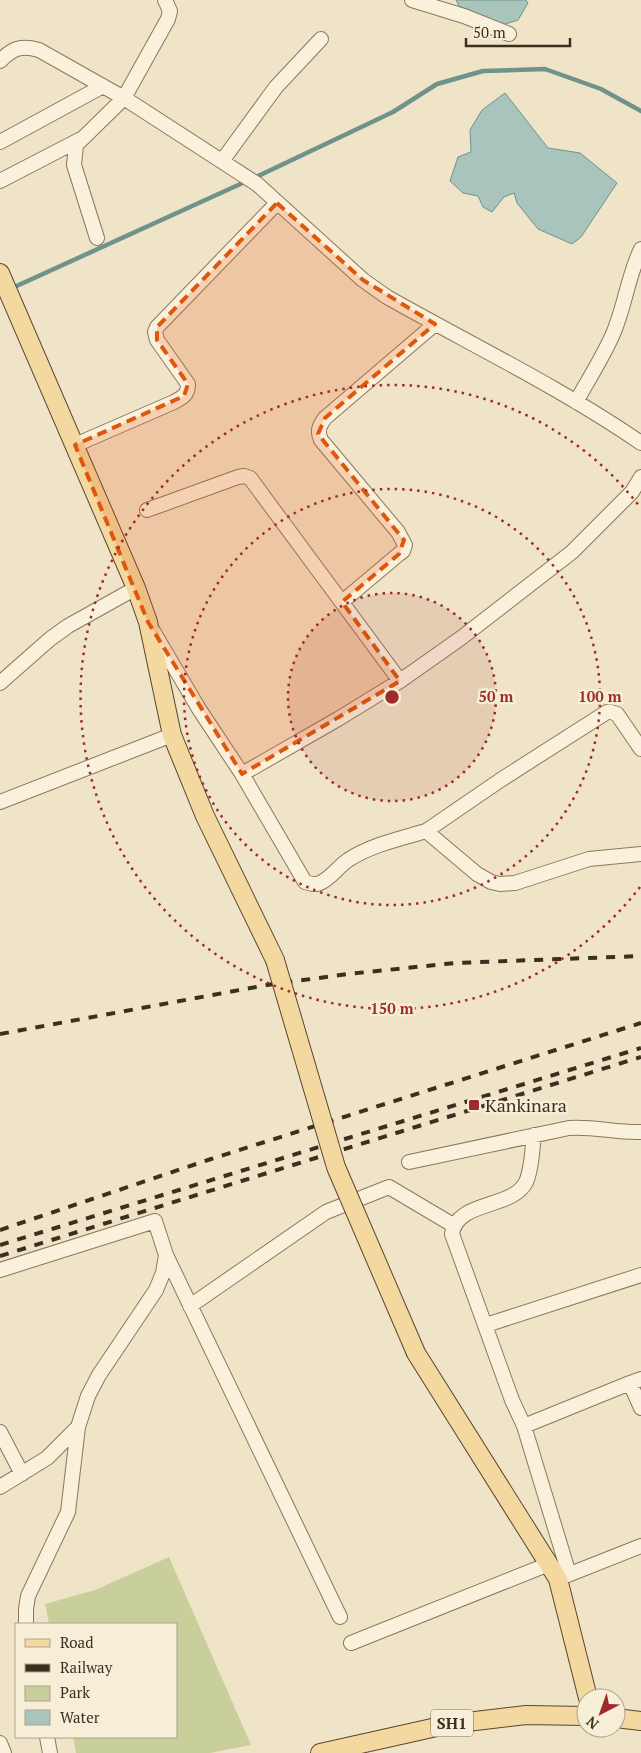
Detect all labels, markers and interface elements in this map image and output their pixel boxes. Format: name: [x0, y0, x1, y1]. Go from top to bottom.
scale bar: [466, 15, 570, 47]
text: 50 m: [473, 22, 506, 42]
text: 50 m: [479, 686, 514, 706]
text: 100 m: [578, 686, 622, 706]
centre of rings: [383, 688, 401, 706]
text: 150 m: [370, 998, 414, 1018]
place label: Kankinara: [485, 1093, 567, 1117]
marker: Kankinara: [467, 1098, 481, 1112]
legend: [15, 1623, 178, 1738]
text: Road: [60, 1632, 93, 1652]
text: Railway: [60, 1657, 113, 1677]
text: Park: [60, 1682, 90, 1702]
north arrow: [576, 1688, 626, 1738]
text: Water: [60, 1707, 100, 1727]
road number: SH1: [431, 1710, 473, 1736]
text: N: [582, 1712, 602, 1734]

